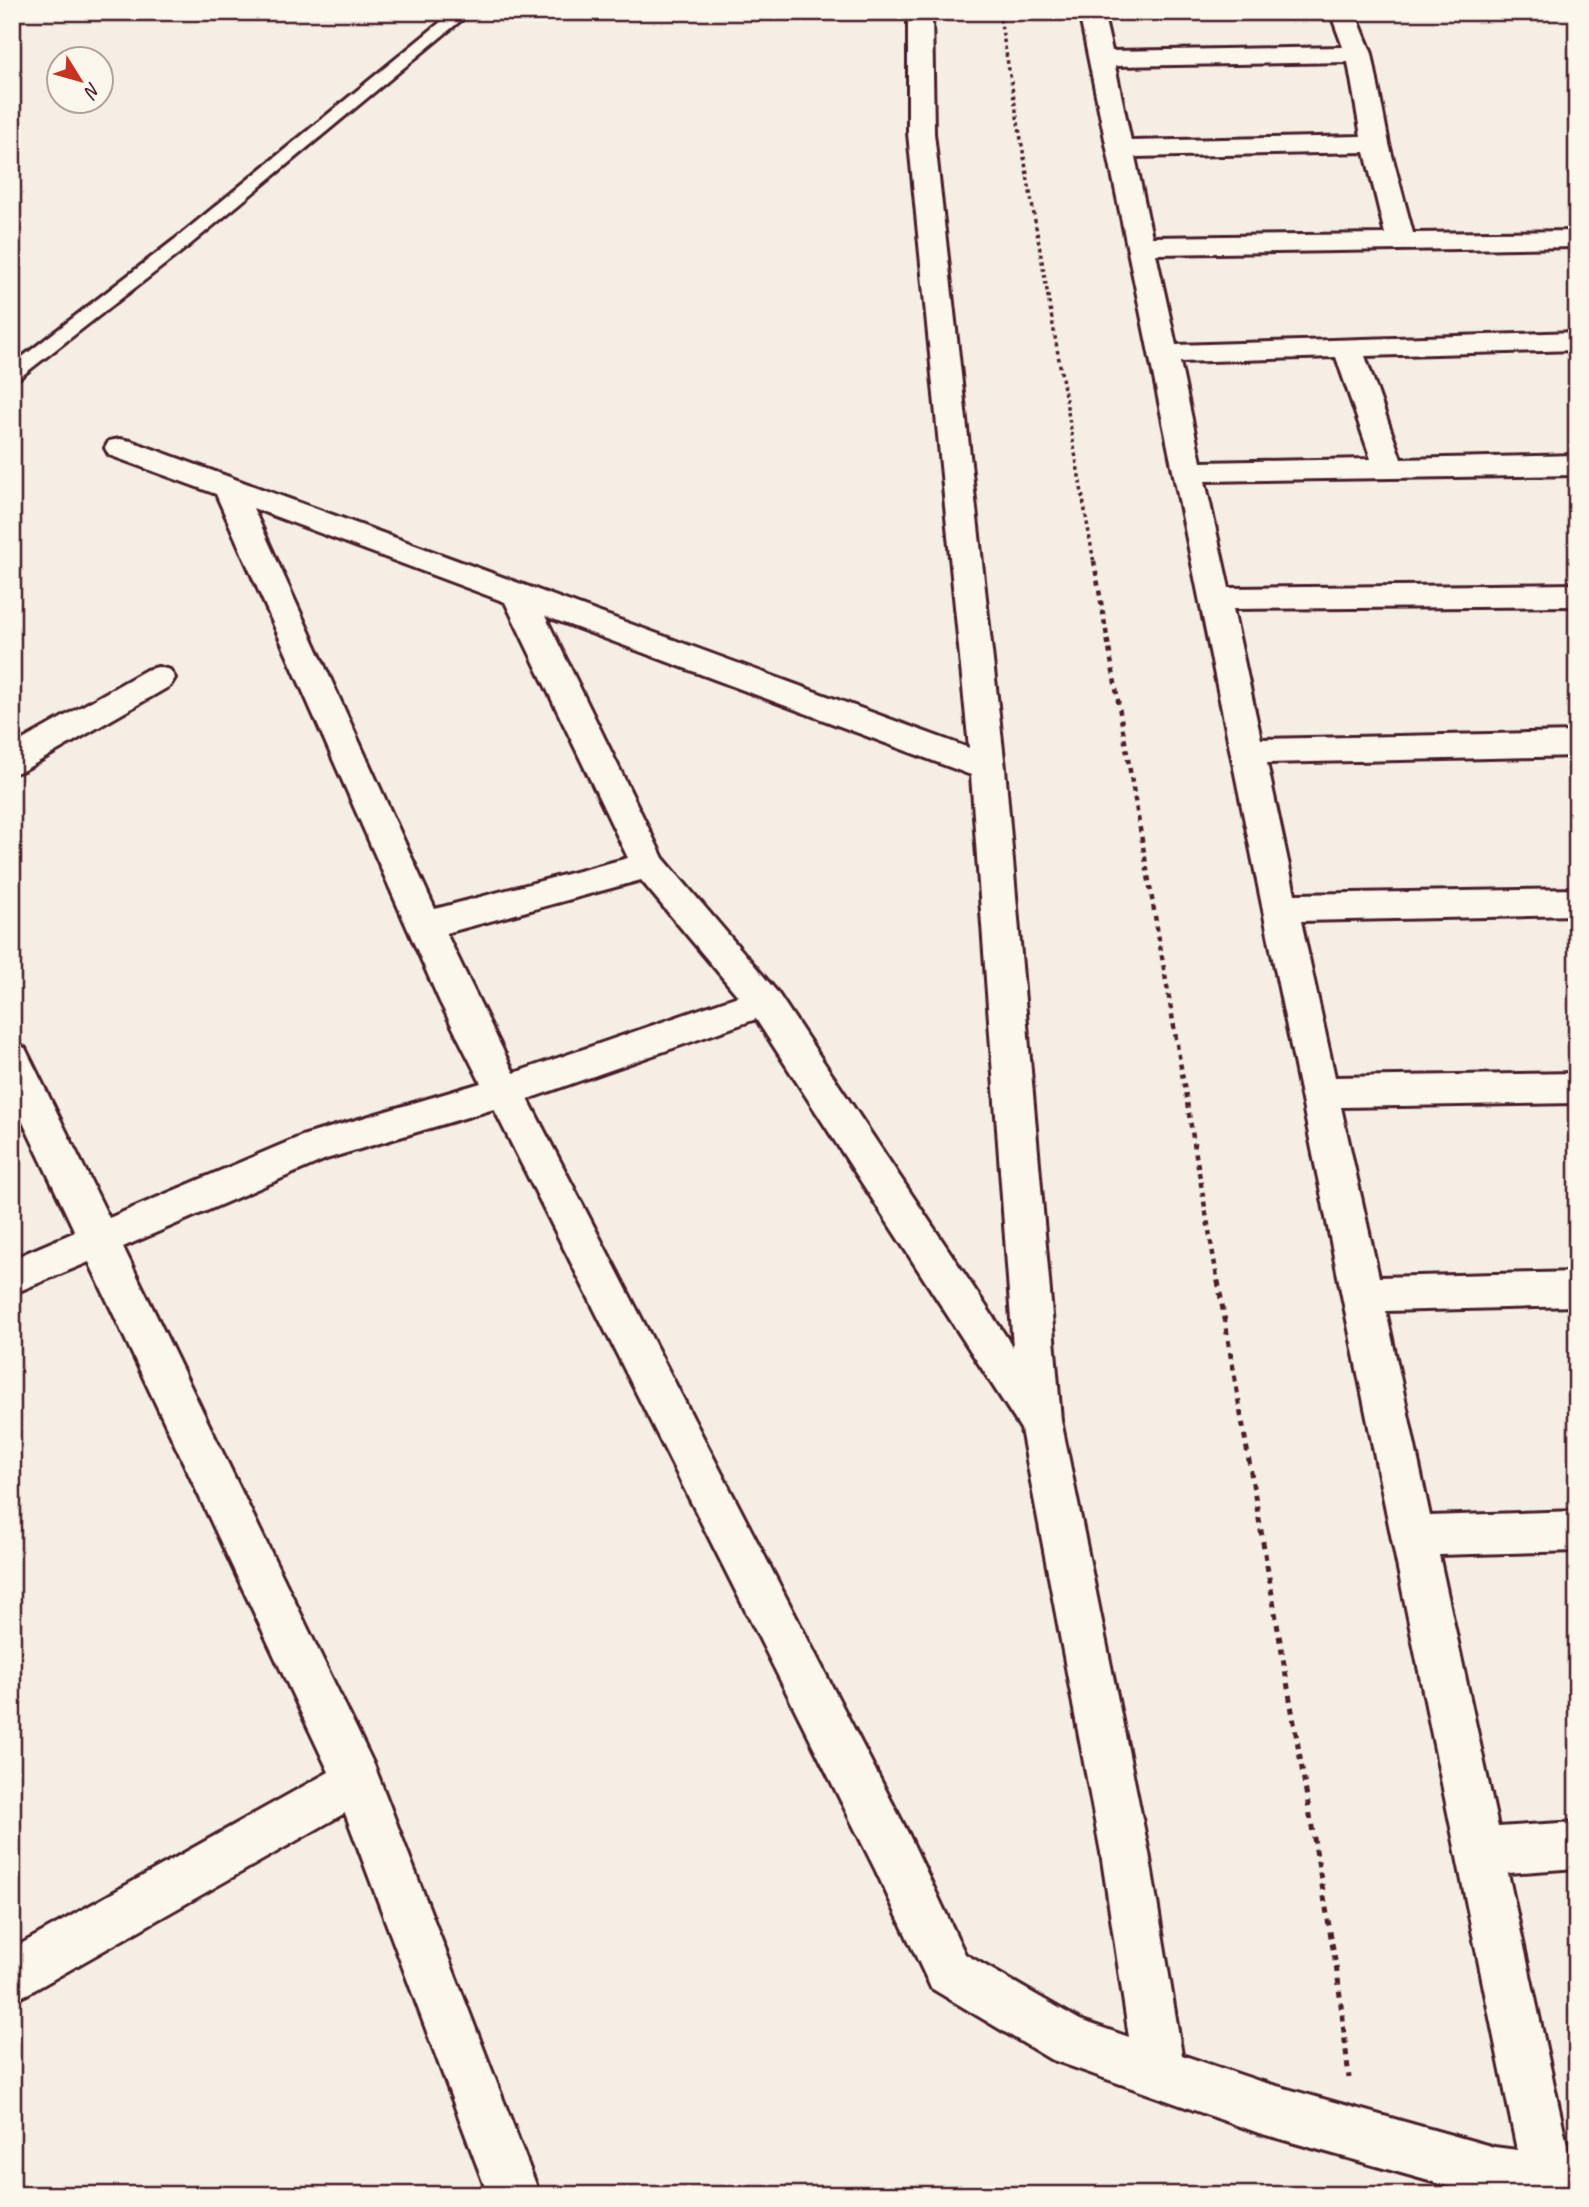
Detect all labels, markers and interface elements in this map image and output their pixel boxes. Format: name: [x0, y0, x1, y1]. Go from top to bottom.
north arrow: [46, 46, 116, 116]
text: N: [78, 78, 106, 104]

